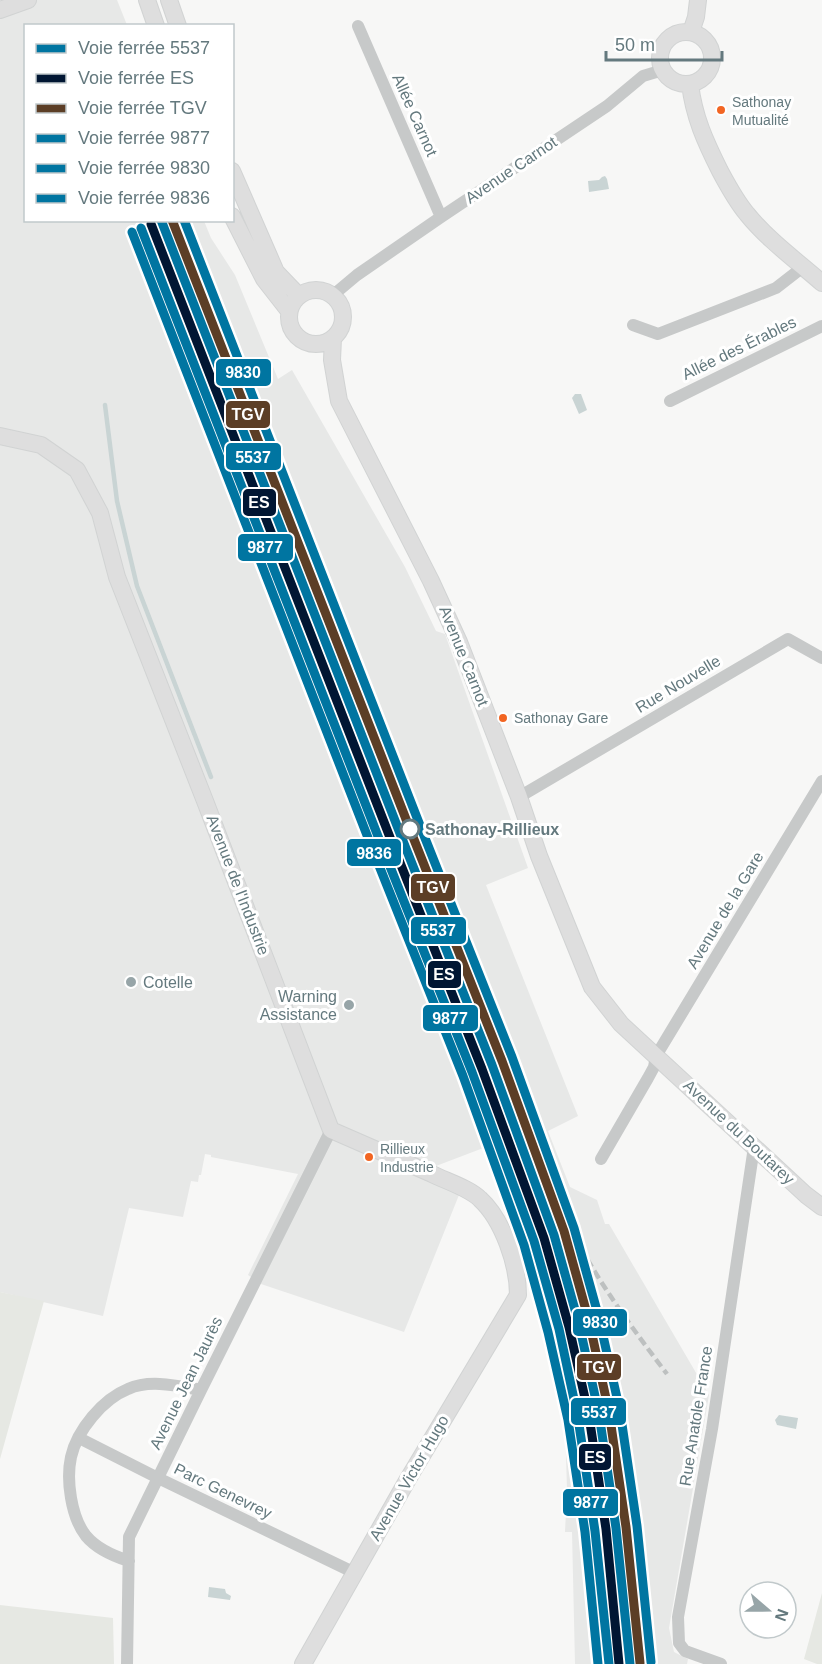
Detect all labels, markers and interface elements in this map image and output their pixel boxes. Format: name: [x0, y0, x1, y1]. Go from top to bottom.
legend: [24, 24, 234, 222]
scale bar: [606, 24, 722, 62]
text: 50 m: [615, 35, 655, 55]
text: Voie ferrée 5537: [78, 38, 210, 58]
text: Voie ferrée ES: [78, 68, 194, 88]
street label: Allée Carnot: [389, 71, 441, 159]
place label: Sathonay Mutualité: [732, 94, 791, 128]
text: Voie ferrée TGV: [78, 98, 207, 118]
marker: Sathonay Mutualité: [715, 104, 727, 116]
text: Voie ferrée 9877: [78, 128, 210, 148]
street label: Avenue Carnot: [462, 133, 560, 207]
text: Voie ferrée 9830: [78, 158, 210, 178]
text: Voie ferrée 9836: [78, 188, 210, 208]
street label: Allée des Érables: [679, 312, 799, 383]
line badge: 9830: [215, 358, 272, 387]
text: 9830: [225, 364, 261, 381]
line badge: TGV: [225, 400, 271, 429]
text: TGV: [232, 406, 265, 423]
line badge: 5537: [225, 442, 282, 471]
text: 5537: [235, 449, 271, 466]
line badge: ES: [242, 488, 277, 517]
text: ES: [248, 494, 270, 511]
line badge: 9877: [237, 533, 294, 562]
text: 9877: [247, 539, 283, 556]
street label: Avenue Carnot: [436, 603, 492, 709]
street label: Rue Nouvelle: [632, 652, 724, 716]
place label: Sathonay Gare: [514, 710, 608, 726]
marker: Sathonay Gare: [497, 712, 509, 724]
street label: Avenue de l'Industrie: [203, 813, 273, 958]
marker: Sathonay-Rillieux: [400, 819, 420, 839]
place label: Sathonay-Rillieux: [425, 821, 559, 838]
line badge: 9836: [346, 838, 402, 867]
text: 9836: [356, 845, 392, 862]
street label: Avenue de la Gare: [683, 848, 767, 971]
line badge: TGV: [410, 873, 456, 902]
text: TGV: [417, 879, 450, 896]
line badge: 5537: [410, 916, 467, 945]
text: 5537: [420, 922, 456, 939]
line badge: ES: [427, 960, 462, 989]
text: ES: [433, 966, 455, 983]
place label: Cotelle: [143, 974, 193, 991]
marker: Cotelle: [124, 975, 138, 989]
place label: Warning Assistance: [260, 988, 337, 1023]
marker: Warning Assistance: [342, 998, 356, 1012]
line badge: 9877: [422, 1004, 479, 1032]
text: 9877: [432, 1010, 468, 1027]
street label: Avenue du Boutarey: [680, 1076, 798, 1188]
place label: Rillieux Industrie: [380, 1141, 434, 1175]
marker: Rillieux Industrie: [363, 1151, 375, 1163]
line badge: 9830: [572, 1308, 628, 1337]
street label: Avenue Jean Jaurès: [146, 1314, 226, 1452]
text: 9830: [582, 1314, 618, 1331]
street label: Rue Anatole France: [677, 1345, 715, 1487]
line badge: TGV: [576, 1353, 622, 1381]
text: TGV: [583, 1359, 616, 1376]
line badge: 5537: [570, 1397, 627, 1426]
text: 5537: [581, 1404, 617, 1421]
street label: Avenue Victor Hugo: [366, 1412, 452, 1544]
line badge: ES: [578, 1443, 612, 1471]
text: ES: [584, 1449, 606, 1466]
street label: Parc Genevrey: [171, 1460, 275, 1522]
line badge: 9877: [562, 1488, 619, 1517]
text: 9877: [573, 1494, 609, 1511]
north arrow: [738, 1580, 798, 1640]
text: N: [772, 1607, 792, 1623]

